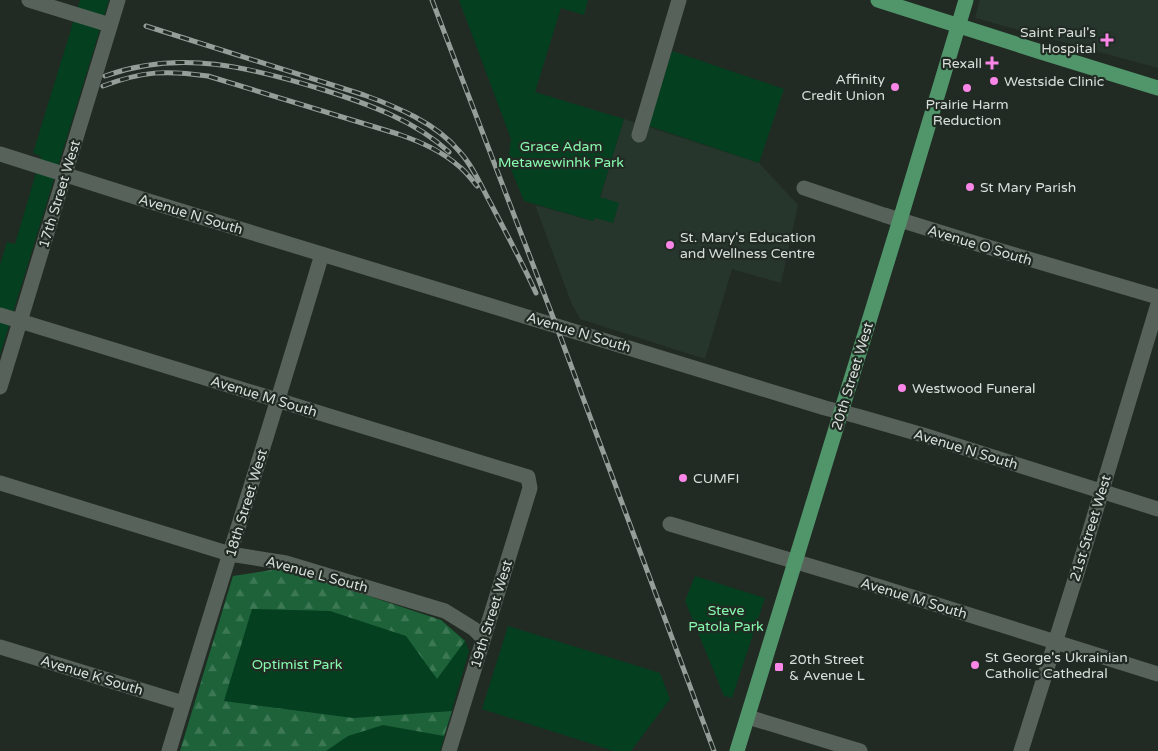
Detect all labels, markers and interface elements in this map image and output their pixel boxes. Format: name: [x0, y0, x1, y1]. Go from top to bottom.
place label: Saint Paul's Hospital: [1020, 24, 1096, 57]
marker: Saint Paul's Hospital: [1100, 33, 1114, 47]
place label: Rexall: [942, 55, 982, 72]
marker: Rexall: [986, 57, 998, 69]
place label: Affinity Credit Union: [802, 71, 885, 104]
place label: Westside Clinic: [1004, 73, 1104, 90]
marker: Westside Clinic: [988, 75, 1000, 87]
marker: Affinity Credit Union: [889, 81, 901, 93]
marker: Prairie Harm Reduction: [961, 82, 973, 94]
place label: Prairie Harm Reduction: [925, 96, 1009, 129]
street label: 17th Street West: [35, 137, 84, 250]
park label: Grace Adam Metawewinhk Park: [498, 138, 624, 171]
place label: St Mary Parish: [980, 179, 1076, 196]
marker: St Mary Parish: [964, 181, 976, 193]
street label: Avenue N South: [137, 191, 245, 238]
street label: Avenue O South: [926, 222, 1034, 269]
place label: St. Mary's Education and Wellness Centre: [680, 229, 816, 262]
marker: St. Mary's Education and Wellness Centre: [664, 239, 676, 251]
street label: Avenue N South: [525, 309, 633, 356]
street label: 20th Street West: [828, 319, 877, 432]
street label: Avenue M South: [209, 372, 319, 421]
place label: Westwood Funeral: [912, 380, 1036, 397]
marker: Westwood Funeral: [896, 382, 908, 394]
street label: Avenue N South: [912, 426, 1020, 473]
street label: 18th Street West: [222, 446, 271, 559]
place label: CUMFI: [693, 470, 739, 487]
marker: CUMFI: [677, 472, 689, 484]
street label: 21st Street West: [1066, 472, 1115, 583]
street label: Avenue L South: [264, 553, 370, 596]
street label: 19th Street West: [467, 557, 516, 670]
street label: Avenue M South: [859, 574, 969, 623]
park label: Steve Patola Park: [688, 602, 764, 635]
place label: St George's Ukrainian Catholic Cathedral: [985, 649, 1128, 682]
place label: 20th Street & Avenue L: [789, 651, 865, 684]
street label: Avenue K South: [39, 652, 145, 699]
park label: Optimist Park: [252, 656, 343, 673]
marker: St George's Ukrainian Catholic Cathedral: [969, 659, 981, 671]
marker: 20th Street & Avenue L: [773, 661, 785, 673]

